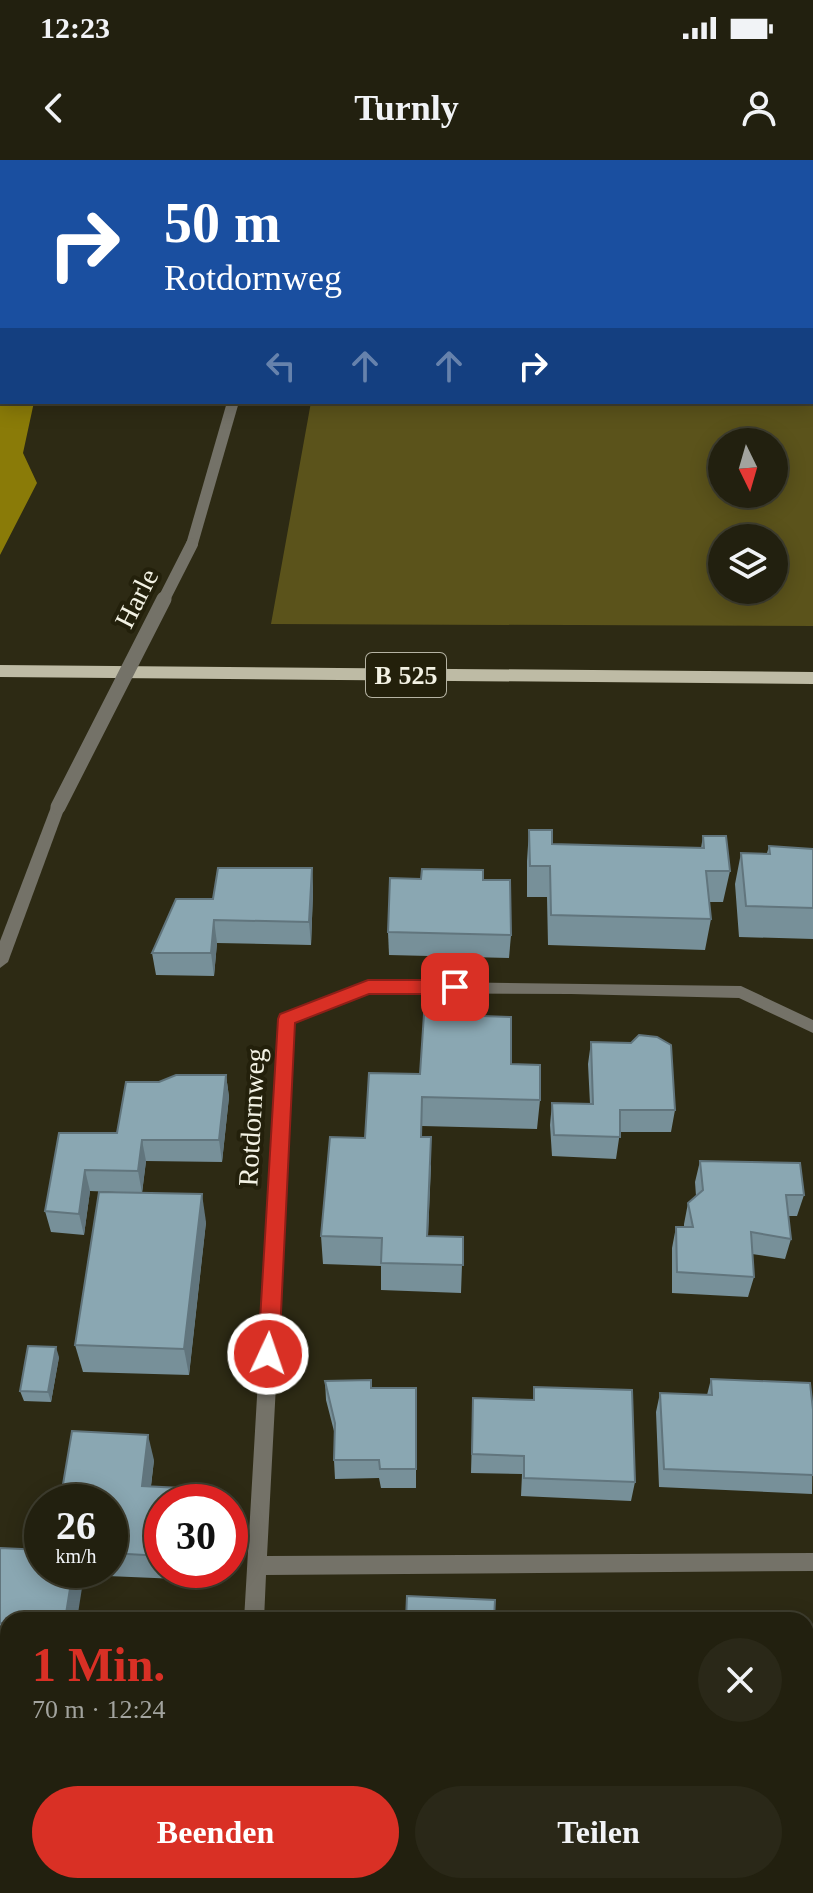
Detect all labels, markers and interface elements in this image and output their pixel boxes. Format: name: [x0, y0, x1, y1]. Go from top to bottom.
text: 12:23: [40, 11, 110, 44]
icon: back: [32, 86, 76, 130]
icon: person: [737, 86, 781, 130]
text: Turnly: [354, 88, 459, 128]
icon: right: [32, 192, 136, 296]
text: 50 m: [164, 192, 281, 254]
text: Rotdornweg: [164, 258, 342, 298]
icon: left: [259, 344, 303, 388]
icon: ahead: [343, 344, 387, 388]
icon: ahead: [427, 344, 471, 388]
icon: right: [511, 344, 555, 388]
north arrow: [708, 428, 788, 508]
map controls: [708, 428, 788, 604]
button: layers: [708, 524, 788, 604]
street label: Harle: [109, 563, 164, 633]
road number: B 525: [366, 653, 446, 697]
pin: [421, 953, 489, 1021]
icon: arrive: [433, 965, 477, 1009]
street label: Rotdornweg: [232, 1047, 271, 1187]
position arrow: [226, 1312, 310, 1396]
speed limit sign: 30: [144, 1484, 248, 1588]
text: 26: [56, 1503, 96, 1548]
text: km/h: [55, 1545, 97, 1567]
text: 1 Min.: [32, 1638, 165, 1691]
button: close: [698, 1638, 782, 1722]
text: 70 m · 12:24: [32, 1695, 166, 1724]
button: Beenden: [32, 1786, 399, 1878]
button: Teilen: [415, 1786, 782, 1878]

